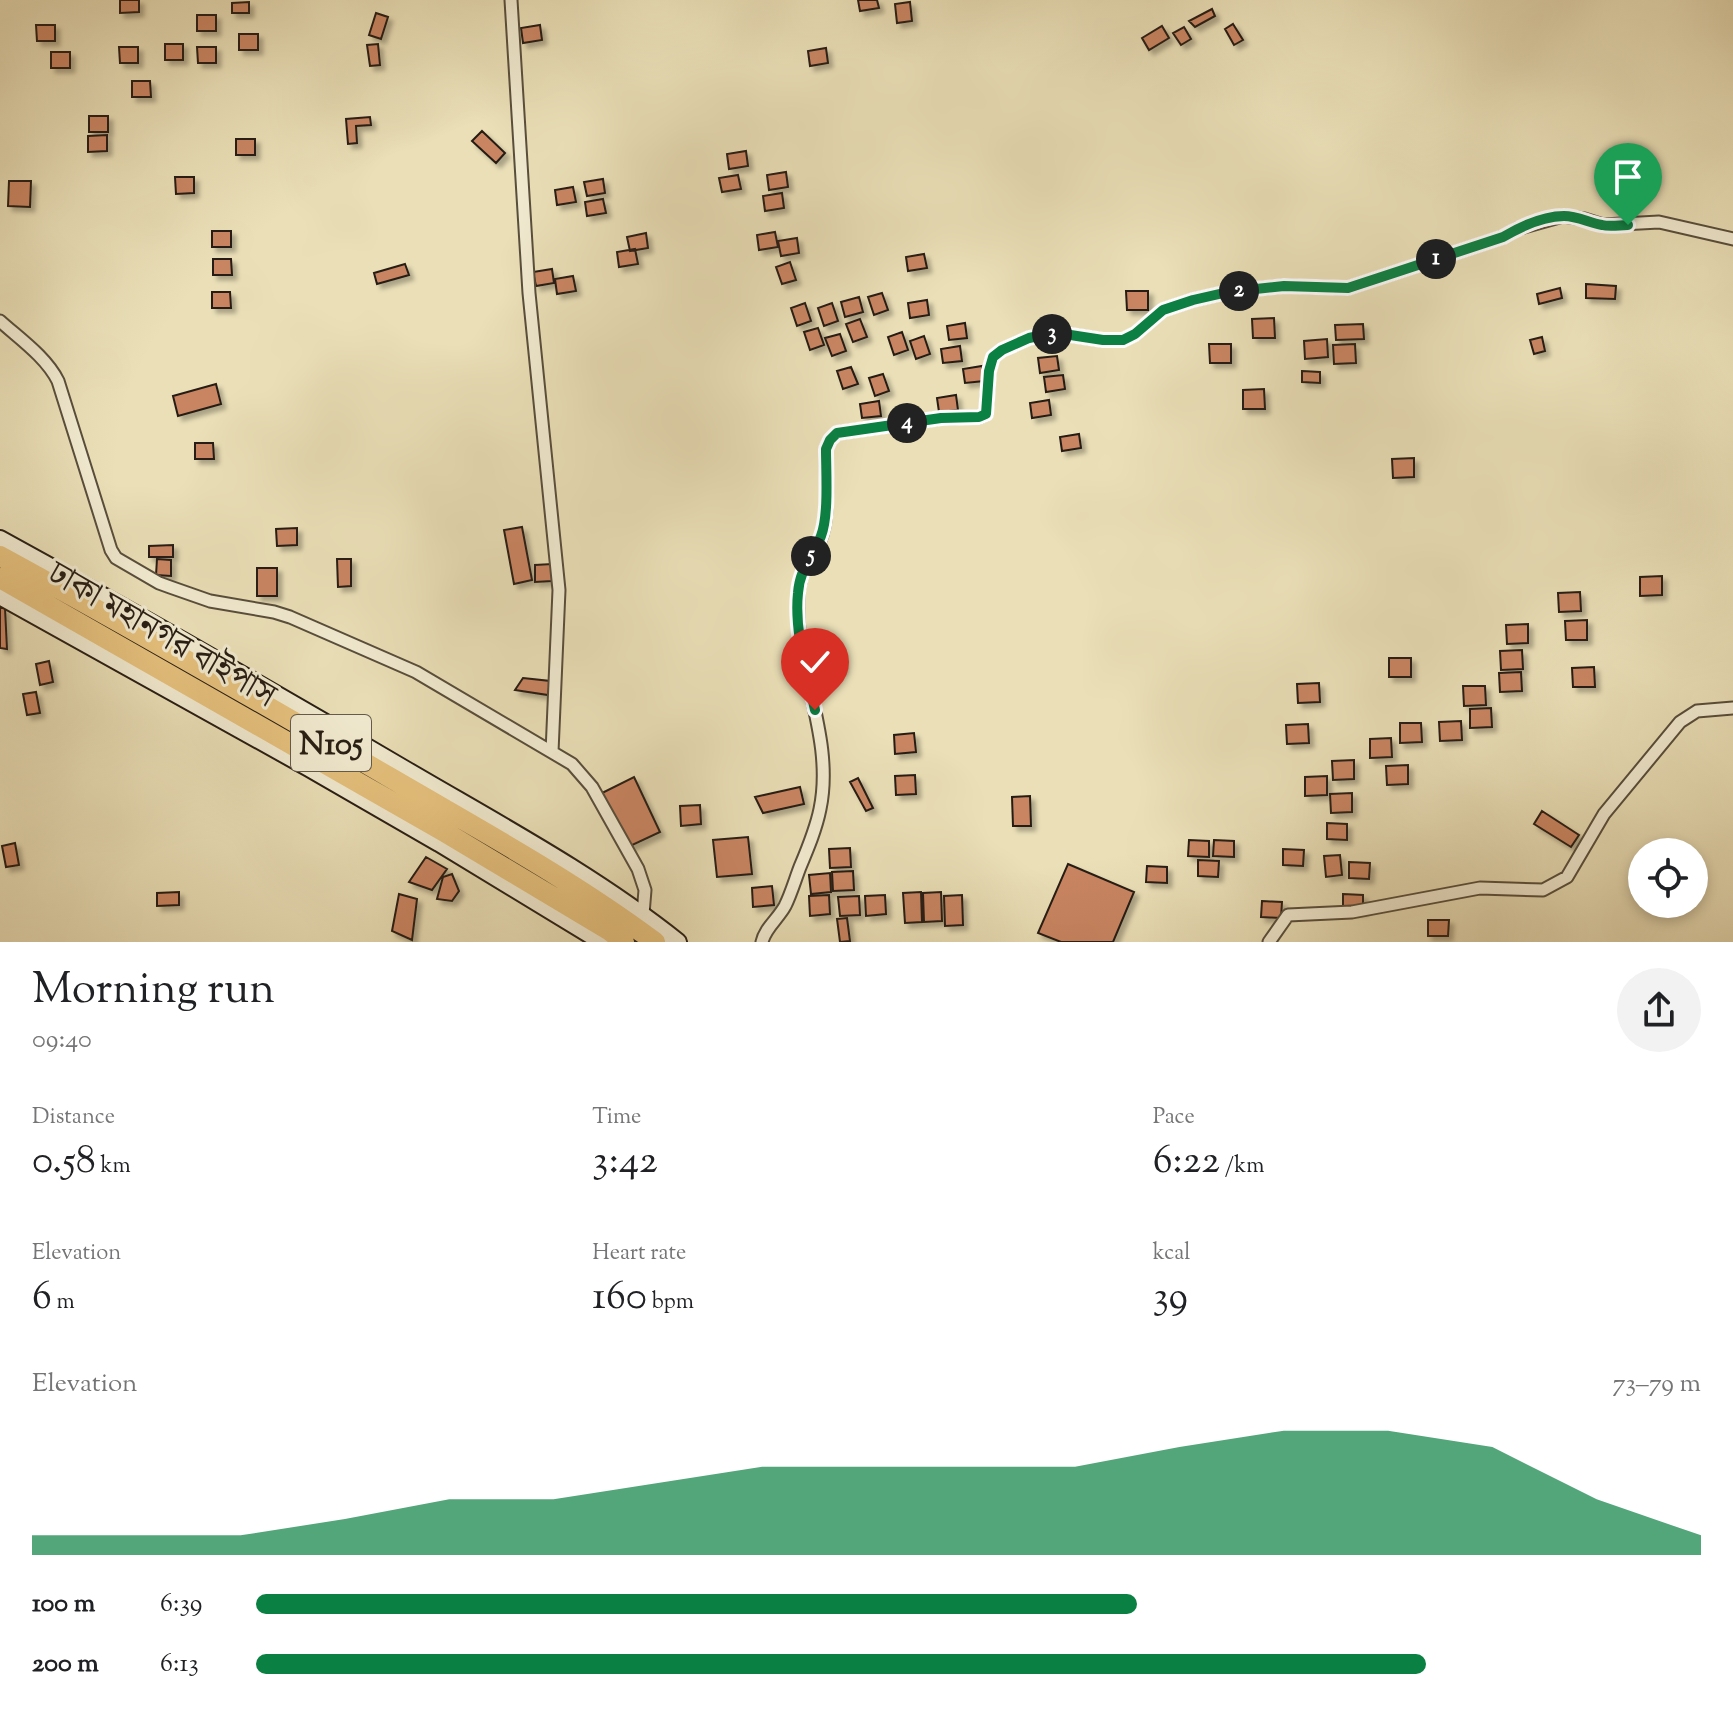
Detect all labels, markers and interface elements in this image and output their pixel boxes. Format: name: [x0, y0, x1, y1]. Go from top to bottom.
pin: [1594, 143, 1662, 225]
icon: arrive: [1606, 155, 1650, 199]
pin: 1: [1416, 239, 1456, 279]
text: 1: [1432, 243, 1440, 275]
pin: 2: [1219, 271, 1259, 311]
text: 2: [1234, 275, 1244, 307]
pin: 3: [1032, 314, 1072, 354]
text: 3: [1048, 318, 1056, 350]
pin: 4: [887, 403, 927, 443]
text: 4: [901, 407, 913, 439]
pin: 5: [791, 536, 831, 576]
text: 5: [807, 540, 815, 572]
street label: ঢাকা মহানগর বাইপাস: [37, 550, 286, 722]
pin: [781, 628, 849, 710]
icon: check: [793, 640, 837, 684]
road number: N105: [291, 715, 371, 771]
map controls: [1628, 838, 1708, 918]
button: locate: [1628, 838, 1708, 918]
text: Morning run: [32, 960, 275, 1023]
button: share: [1617, 968, 1701, 1052]
text: 09:40: [32, 1022, 92, 1059]
text: Distance: [32, 1102, 115, 1134]
text: Time: [592, 1102, 641, 1134]
text: Pace: [1153, 1102, 1195, 1134]
text: 0.58: [32, 1134, 96, 1191]
text: 3:42: [592, 1134, 658, 1191]
text: 6:22: [1153, 1134, 1220, 1191]
text: km: [96, 1151, 131, 1183]
text: /km: [1220, 1151, 1264, 1183]
text: Elevation: [32, 1238, 121, 1270]
text: Heart rate: [592, 1238, 686, 1270]
text: kcal: [1153, 1238, 1190, 1270]
text: 6: [32, 1270, 52, 1327]
text: 160: [592, 1270, 647, 1327]
text: 39: [1153, 1270, 1188, 1327]
text: m: [52, 1287, 75, 1319]
text: bpm: [647, 1287, 694, 1319]
text: Elevation: [32, 1366, 137, 1403]
text: 73–79 m: [1612, 1366, 1701, 1403]
text: 100 m: [32, 1586, 95, 1623]
text: 6:39: [160, 1586, 202, 1623]
text: 200 m: [32, 1646, 99, 1683]
text: 6:13: [160, 1646, 199, 1683]

